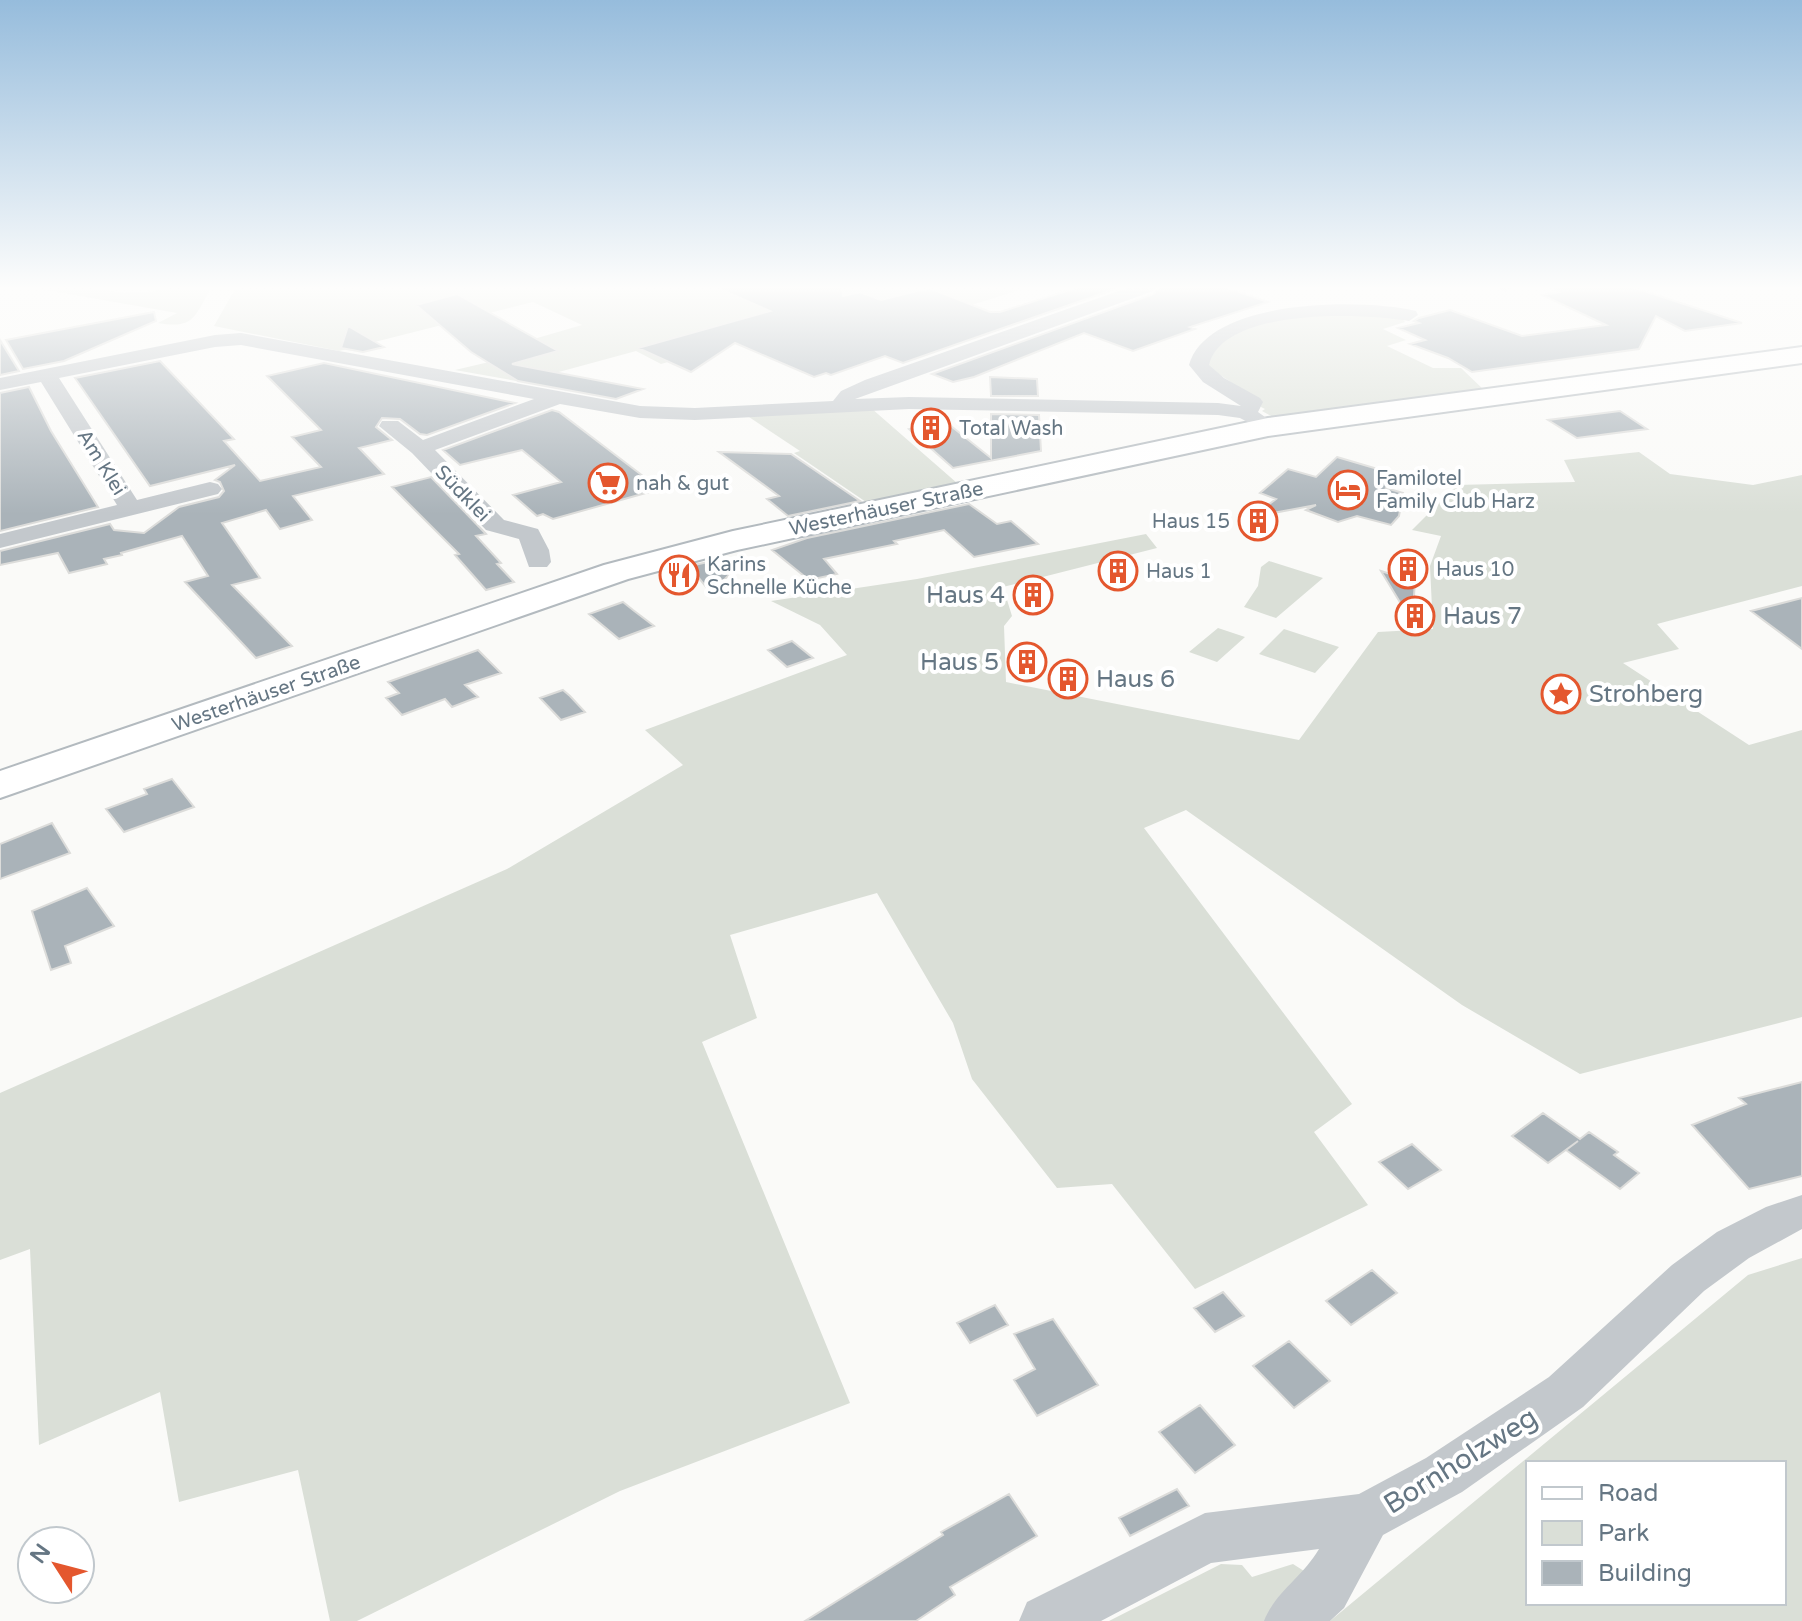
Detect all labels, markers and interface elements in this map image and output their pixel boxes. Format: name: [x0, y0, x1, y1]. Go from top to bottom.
building icon: Total Wash: [910, 407, 952, 449]
place label: Total Wash: [959, 417, 1063, 441]
street label: Am Klei: [72, 425, 131, 500]
street label: Südklei: [430, 460, 495, 527]
supermarket icon: nah & gut: [587, 462, 629, 504]
place label: Familotel Family Club Harz: [1376, 467, 1535, 514]
hotel icon: Familotel Family Club Harz: [1327, 469, 1369, 511]
place label: nah & gut: [636, 472, 729, 496]
street label: Westerhäuser Straße: [787, 477, 985, 541]
building icon: Haus 15: [1237, 500, 1279, 542]
place label: Haus 15: [1152, 510, 1230, 534]
building icon: Haus 10: [1387, 548, 1429, 590]
building icon: Haus 1: [1097, 550, 1139, 592]
place label: Karins Schnelle Küche: [707, 553, 852, 600]
restaurant icon: Karins Schnelle Küche: [658, 554, 700, 596]
place label: Haus 10: [1436, 558, 1514, 582]
place label: Haus 1: [1146, 560, 1212, 584]
building icon: Haus 4: [1012, 574, 1054, 616]
place label: Haus 4: [926, 581, 1005, 610]
building icon: Haus 7: [1394, 595, 1436, 637]
place label: Haus 7: [1443, 602, 1522, 631]
building icon: Haus 5: [1006, 641, 1048, 683]
place label: Haus 5: [920, 648, 999, 677]
street label: Westerhäuser Straße: [169, 650, 364, 737]
building icon: Haus 6: [1047, 658, 1089, 700]
place label: Haus 6: [1096, 665, 1175, 694]
place icon: Strohberg: [1540, 673, 1582, 715]
place label: Strohberg: [1589, 680, 1703, 709]
street label: Bornholzweg: [1378, 1400, 1544, 1522]
legend: [1526, 1461, 1786, 1605]
text: Road: [1598, 1479, 1658, 1508]
text: Park: [1598, 1519, 1649, 1548]
north arrow: [16, 1525, 96, 1605]
text: N: [25, 1539, 56, 1569]
text: Building: [1598, 1559, 1692, 1588]

